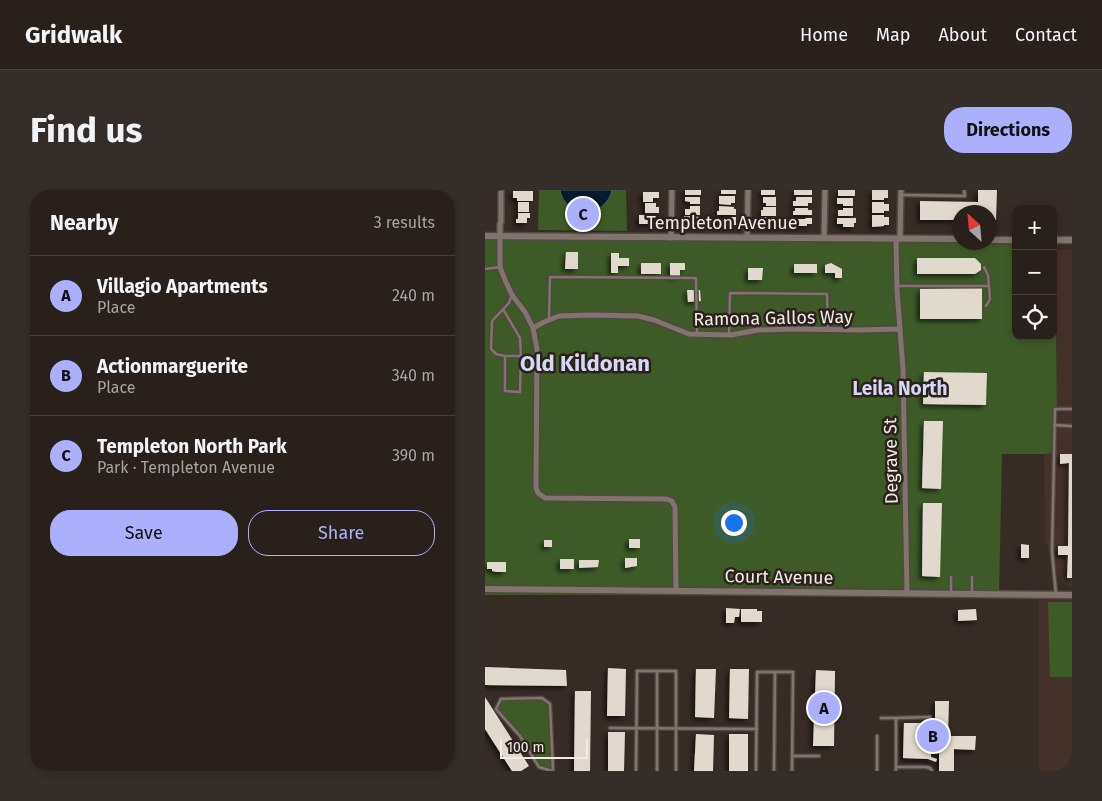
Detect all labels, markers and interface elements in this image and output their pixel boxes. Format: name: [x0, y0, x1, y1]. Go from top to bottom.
text: Gridwalk: [25, 21, 122, 49]
text: Home: [800, 24, 848, 46]
text: Map: [876, 24, 910, 46]
text: About: [938, 24, 987, 46]
text: Contact: [1015, 24, 1077, 46]
button: Directions: [944, 107, 1072, 153]
text: Find us: [30, 109, 142, 151]
pin: C: [567, 195, 599, 233]
north arrow: [952, 205, 997, 250]
map controls: [1012, 205, 1057, 340]
button: +: [1012, 205, 1057, 250]
text: Nearby: [50, 210, 118, 236]
street label: Templeton Avenue: [646, 212, 798, 234]
text: 3 results: [374, 213, 435, 232]
button: −: [1012, 250, 1057, 295]
text: Villagio Apartments: [97, 275, 268, 298]
text: A: [61, 286, 71, 305]
text: 240 m: [392, 286, 435, 305]
button: locate: [1012, 295, 1057, 340]
text: Place: [97, 298, 136, 317]
street label: Ramona Gallos Way: [693, 306, 853, 330]
district label: Old Kildonan: [520, 350, 650, 377]
text: Actionmarguerite: [97, 355, 248, 378]
text: B: [61, 366, 71, 385]
text: 340 m: [392, 366, 435, 385]
district label: Leila North: [852, 377, 948, 400]
text: Place: [97, 378, 136, 397]
street label: Degrave St: [879, 417, 903, 504]
text: Templeton North Park: [97, 435, 287, 458]
text: C: [61, 446, 71, 465]
text: 390 m: [392, 446, 435, 465]
text: Park · Templeton Avenue: [97, 458, 275, 477]
button: Save: [50, 510, 238, 556]
button: Share: [248, 510, 435, 556]
your location: [721, 510, 747, 536]
street label: Court Avenue: [724, 565, 834, 589]
pin: A: [808, 689, 840, 727]
pin: B: [917, 717, 949, 755]
scale bar: [500, 736, 587, 759]
text: 100 m: [507, 739, 544, 756]

